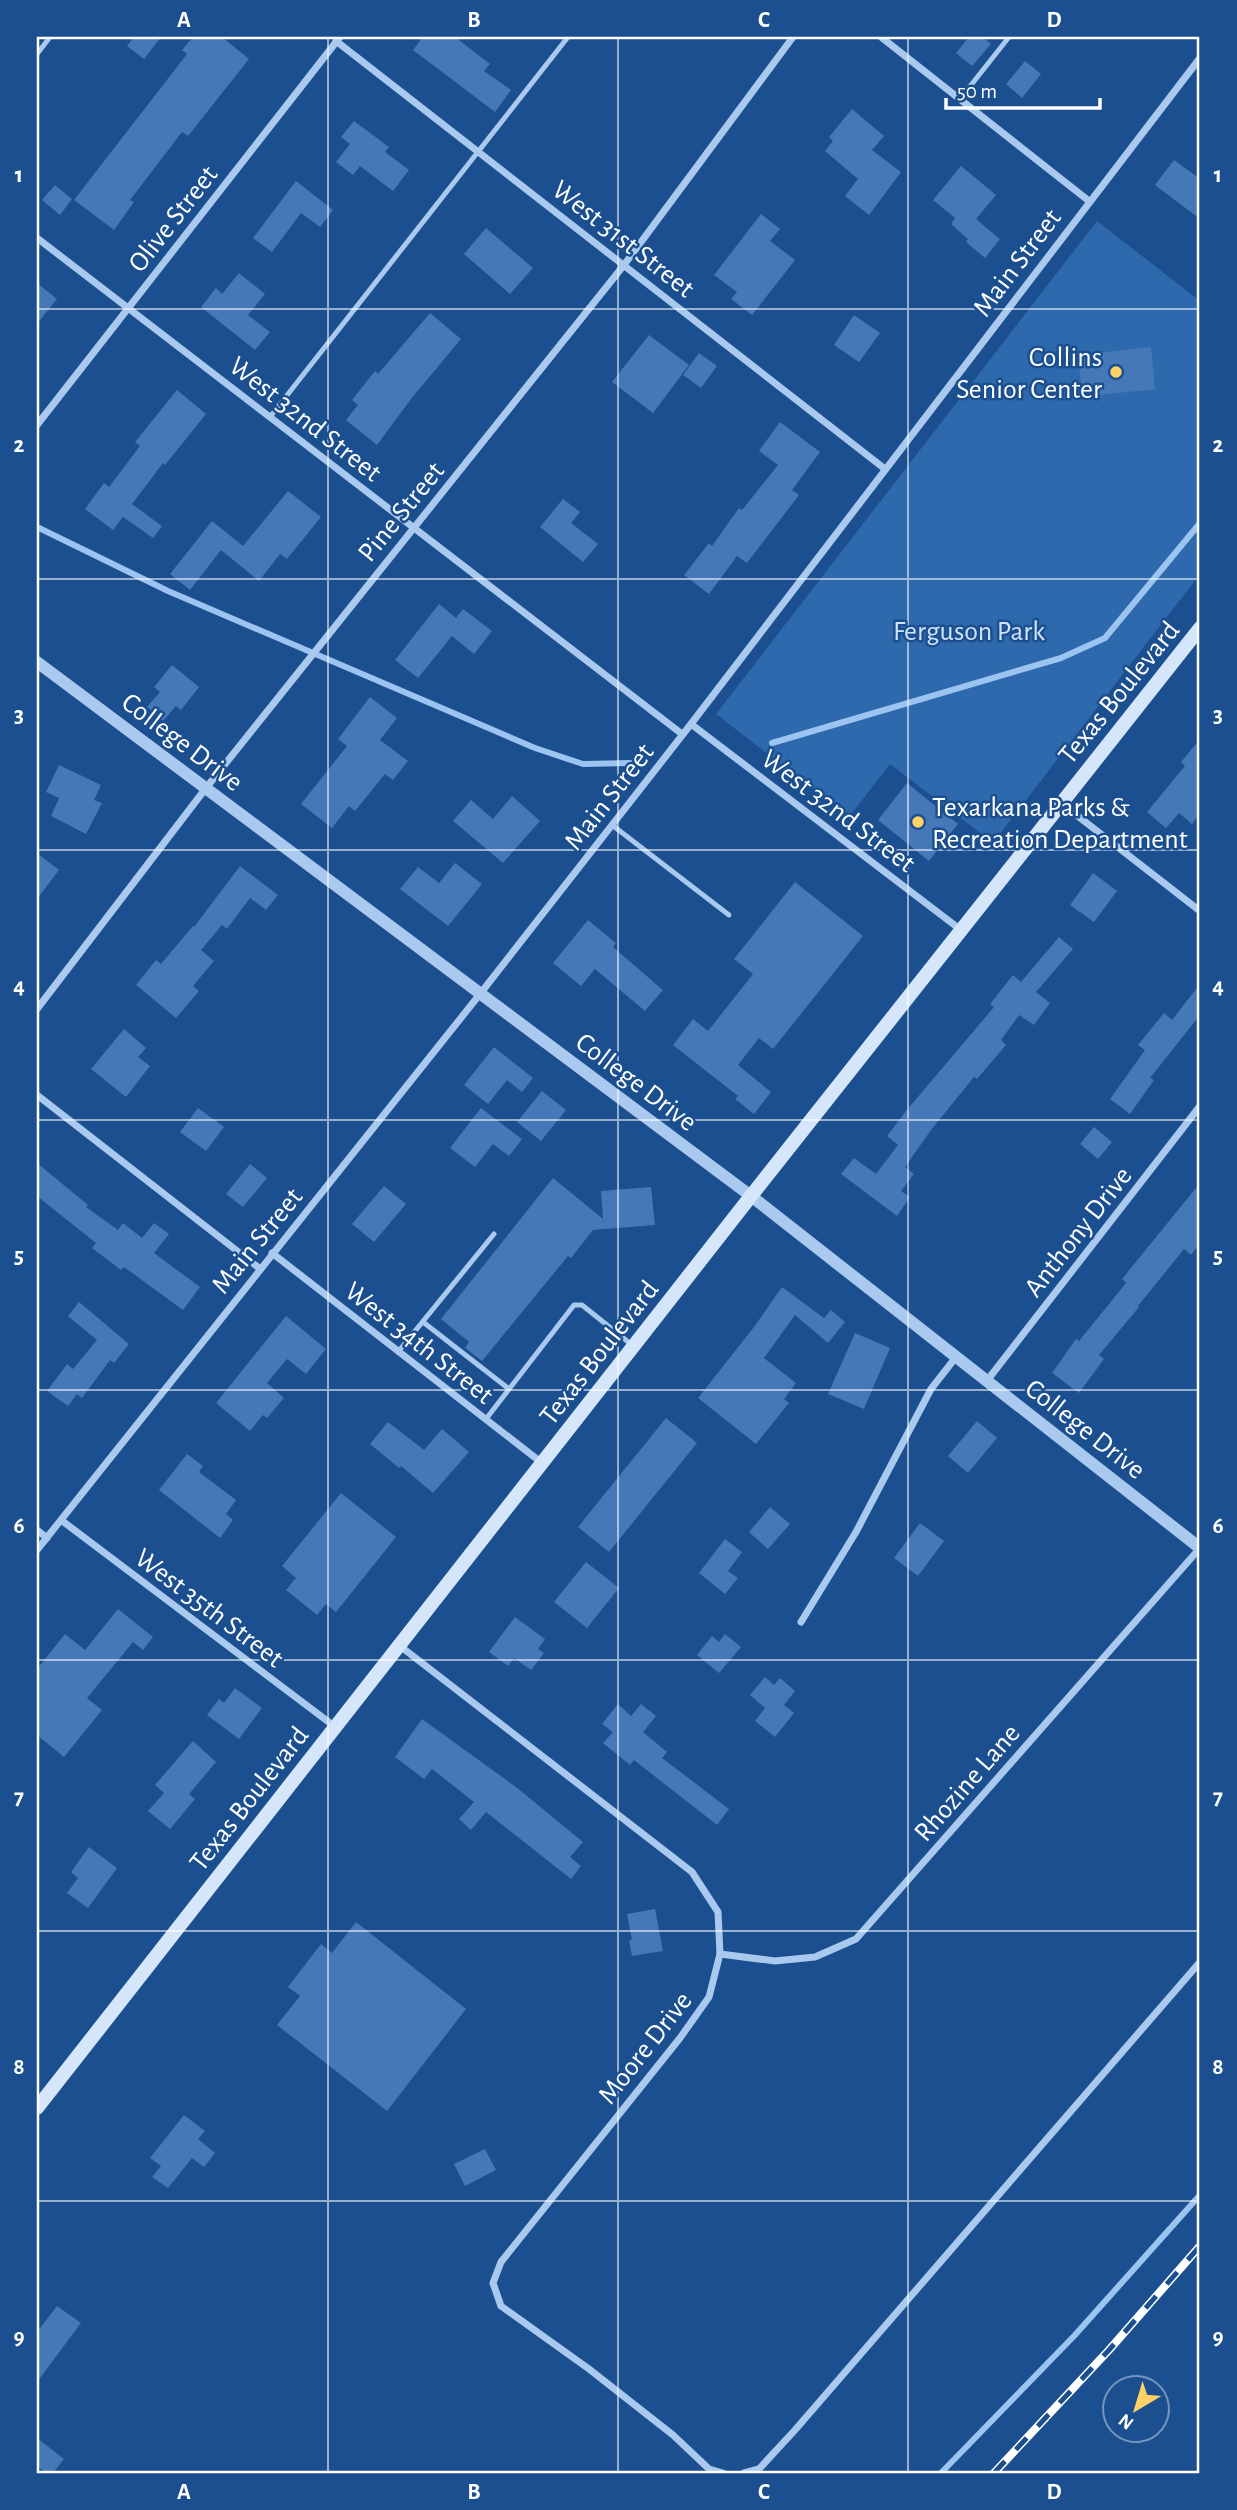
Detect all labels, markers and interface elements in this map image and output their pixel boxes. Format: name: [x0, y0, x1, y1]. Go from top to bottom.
text: A: [177, 9, 191, 32]
text: B: [467, 9, 481, 32]
text: C: [758, 9, 770, 32]
text: D: [1046, 9, 1062, 32]
scale bar: [946, 66, 1100, 110]
text: 50 m: [957, 81, 997, 102]
street label: Olive Street: [124, 161, 224, 278]
text: 1: [15, 164, 23, 187]
text: 1: [1214, 164, 1222, 187]
street label: West 31st Street: [547, 176, 699, 303]
street label: Main Street: [968, 204, 1067, 322]
place label: Collins Senior Center: [956, 344, 1102, 404]
street label: West 32nd Street: [224, 352, 386, 487]
marker: Collins Senior Center: [1108, 364, 1124, 380]
text: 2: [14, 434, 25, 457]
text: 2: [1213, 434, 1224, 457]
street label: Pine Street: [353, 457, 450, 567]
street label: Texas Boulevard: [1054, 617, 1185, 770]
park label: Ferguson Park: [893, 618, 1045, 646]
street label: College Drive: [116, 688, 248, 797]
text: 3: [14, 704, 24, 727]
text: 3: [1213, 704, 1223, 727]
street label: Main Street: [560, 739, 660, 856]
street label: West 32nd Street: [756, 745, 920, 878]
place label: Texarkana Parks & Recreation Department: [932, 794, 1188, 854]
marker: Texarkana Parks & Recreation Department: [910, 814, 926, 830]
text: 4: [13, 975, 25, 998]
text: 4: [1212, 975, 1224, 998]
street label: College Drive: [570, 1028, 702, 1137]
street label: Anthony Drive: [1020, 1162, 1138, 1302]
street label: Main Street: [207, 1183, 308, 1299]
text: 5: [14, 1245, 24, 1268]
text: 5: [1213, 1245, 1223, 1268]
street label: Texas Boulevard: [535, 1276, 664, 1431]
street label: West 34th Street: [339, 1277, 498, 1410]
street label: College Drive: [1020, 1374, 1150, 1485]
text: 6: [13, 1515, 25, 1538]
text: 6: [1212, 1515, 1224, 1538]
street label: West 35th Street: [129, 1544, 288, 1673]
street label: Rhozine Lane: [909, 1719, 1026, 1847]
street label: Texas Boulevard: [185, 1722, 314, 1877]
text: 7: [14, 1786, 24, 1809]
text: 7: [1213, 1786, 1223, 1809]
street label: Moore Drive: [593, 1987, 698, 2109]
text: 8: [13, 2056, 25, 2079]
text: 8: [1212, 2056, 1224, 2079]
text: 9: [13, 2326, 25, 2349]
text: 9: [1212, 2326, 1224, 2349]
north arrow: [1100, 2374, 1170, 2444]
text: N: [1115, 2410, 1138, 2433]
text: A: [177, 2481, 191, 2504]
text: B: [467, 2481, 481, 2504]
text: C: [758, 2481, 770, 2504]
text: D: [1046, 2481, 1062, 2504]

